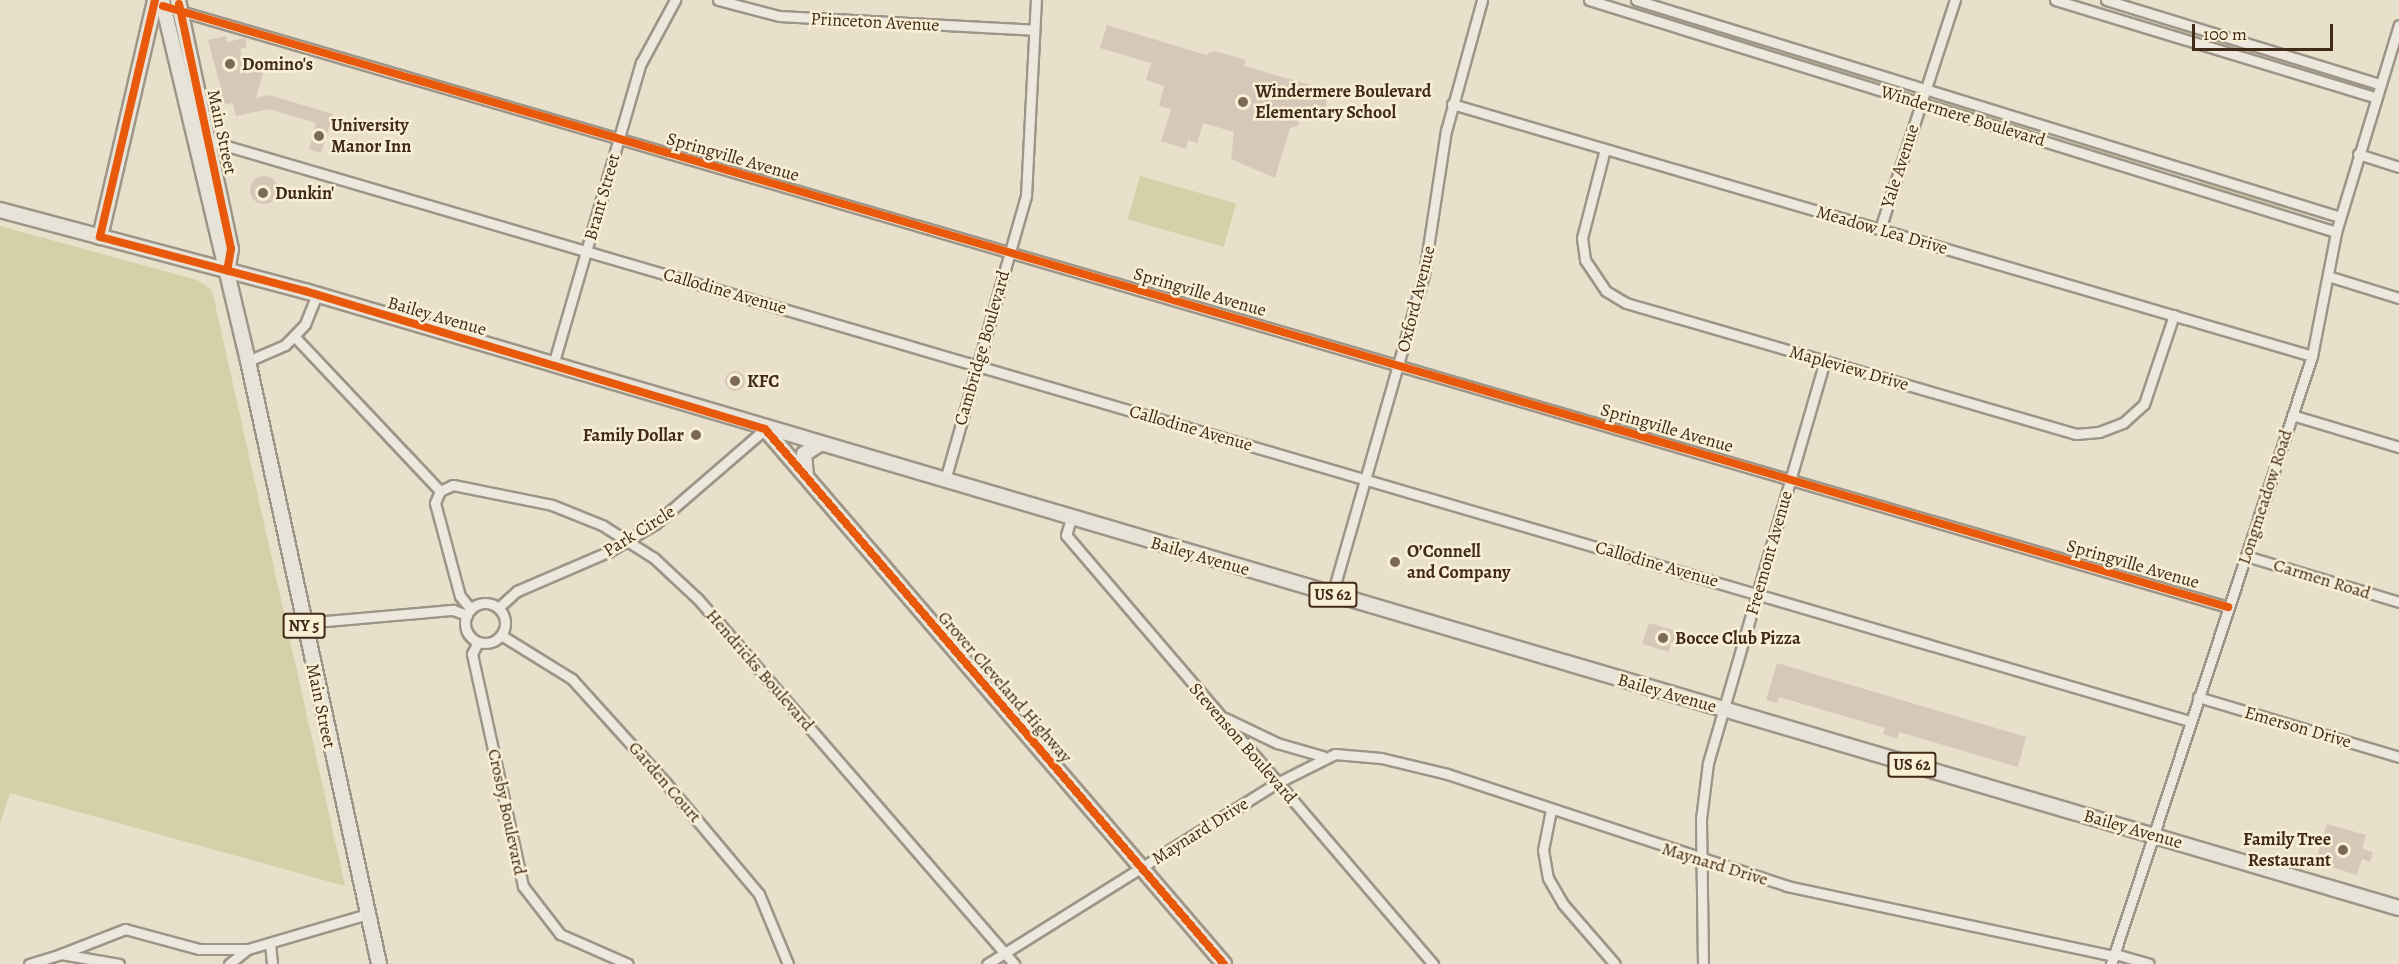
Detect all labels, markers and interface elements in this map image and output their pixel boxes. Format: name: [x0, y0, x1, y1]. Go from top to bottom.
street label: Princeton Avenue: [810, 8, 940, 36]
scale bar: [2195, 12, 2336, 50]
text: 100 m: [2203, 22, 2247, 46]
place label: Domino's: [242, 53, 313, 75]
marker: Domino's: [223, 57, 237, 71]
place label: Windermere Boulevard Elementary School: [1255, 81, 1431, 124]
street label: Windermere Boulevard: [1878, 81, 2048, 151]
street label: Main Street: [202, 88, 242, 176]
marker: Windermere Boulevard Elementary School: [1236, 95, 1250, 109]
place label: University Manor Inn: [331, 115, 411, 158]
street label: Yale Avenue: [1876, 121, 1924, 211]
street label: Springville Avenue: [664, 128, 802, 186]
marker: University Manor Inn: [312, 129, 326, 143]
street label: Brant Street: [579, 151, 625, 243]
place label: Dunkin': [275, 182, 334, 204]
marker: Dunkin': [256, 186, 270, 200]
street label: Meadow Lea Drive: [1814, 201, 1950, 259]
street label: Oxford Avenue: [1392, 243, 1440, 355]
street label: Callodine Avenue: [661, 263, 789, 319]
street label: Springville Avenue: [1131, 263, 1269, 321]
street label: Cambridge Boulevard: [950, 268, 1014, 428]
street label: Bailey Avenue: [385, 292, 489, 340]
street label: Mapleview Drive: [1787, 341, 1911, 395]
place label: KFC: [747, 370, 779, 392]
marker: KFC: [728, 374, 742, 388]
street label: Springville Avenue: [1598, 399, 1736, 457]
street label: Callodine Avenue: [1127, 400, 1255, 456]
place label: Family Dollar: [583, 424, 684, 446]
street label: Longmeadow Road: [2233, 427, 2297, 567]
marker: Family Dollar: [689, 428, 703, 442]
street label: Freemont Avenue: [1741, 488, 1797, 618]
street label: Park Circle: [599, 501, 679, 561]
street label: Bailey Avenue: [1148, 532, 1252, 580]
street label: Springville Avenue: [2064, 535, 2202, 593]
street label: Callodine Avenue: [1593, 536, 1721, 592]
place label: O’Connell and Company: [1407, 541, 1510, 584]
street label: Carmen Road: [2271, 554, 2373, 604]
marker: O’Connell and Company: [1388, 555, 1402, 569]
road number: US 62: [1308, 582, 1358, 608]
street label: Hendricks Boulevard: [701, 605, 819, 735]
street label: Grover Cleveland Highway: [933, 607, 1077, 767]
road number: NY 5: [282, 613, 326, 639]
place label: Bocce Club Pizza: [1675, 627, 1801, 649]
marker: Bocce Club Pizza: [1656, 631, 1670, 645]
street label: Main Street: [301, 662, 341, 750]
street label: Bailey Avenue: [1615, 669, 1719, 717]
street label: Stevenson Boulevard: [1185, 678, 1301, 808]
street label: Emerson Drive: [2242, 701, 2354, 753]
street label: Garden Court: [624, 737, 706, 827]
street label: Crosby Boulevard: [483, 747, 531, 877]
road number: US 62: [1886, 752, 1938, 778]
street label: Maynard Drive: [1148, 793, 1252, 869]
street label: Bailey Avenue: [2081, 805, 2185, 853]
place label: Family Tree Restaurant: [2243, 829, 2331, 872]
street label: Maynard Drive: [1659, 838, 1771, 890]
marker: Family Tree Restaurant: [2336, 843, 2350, 857]

